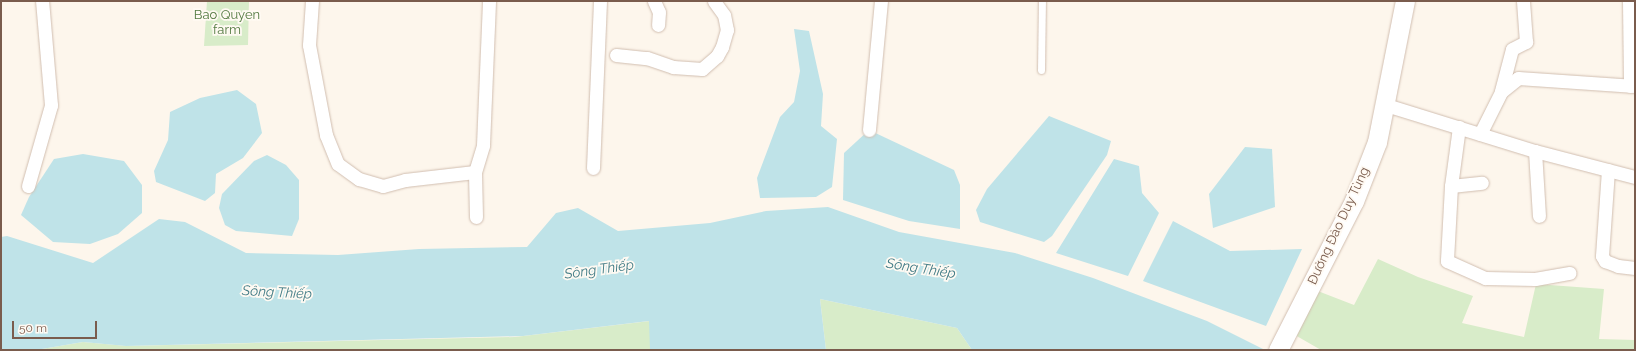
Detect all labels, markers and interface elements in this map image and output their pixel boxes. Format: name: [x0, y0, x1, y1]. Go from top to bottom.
park label: Bao Quyen farm: [194, 8, 260, 39]
street label: Đường Đào Duy Tùng: [1305, 164, 1373, 288]
water label: Sông Thiếp: [885, 254, 957, 282]
water label: Sông Thiếp: [563, 256, 635, 282]
water label: Sông Thiếp: [241, 282, 313, 302]
scale bar: [14, 313, 99, 339]
text: 50 m: [19, 321, 47, 335]

